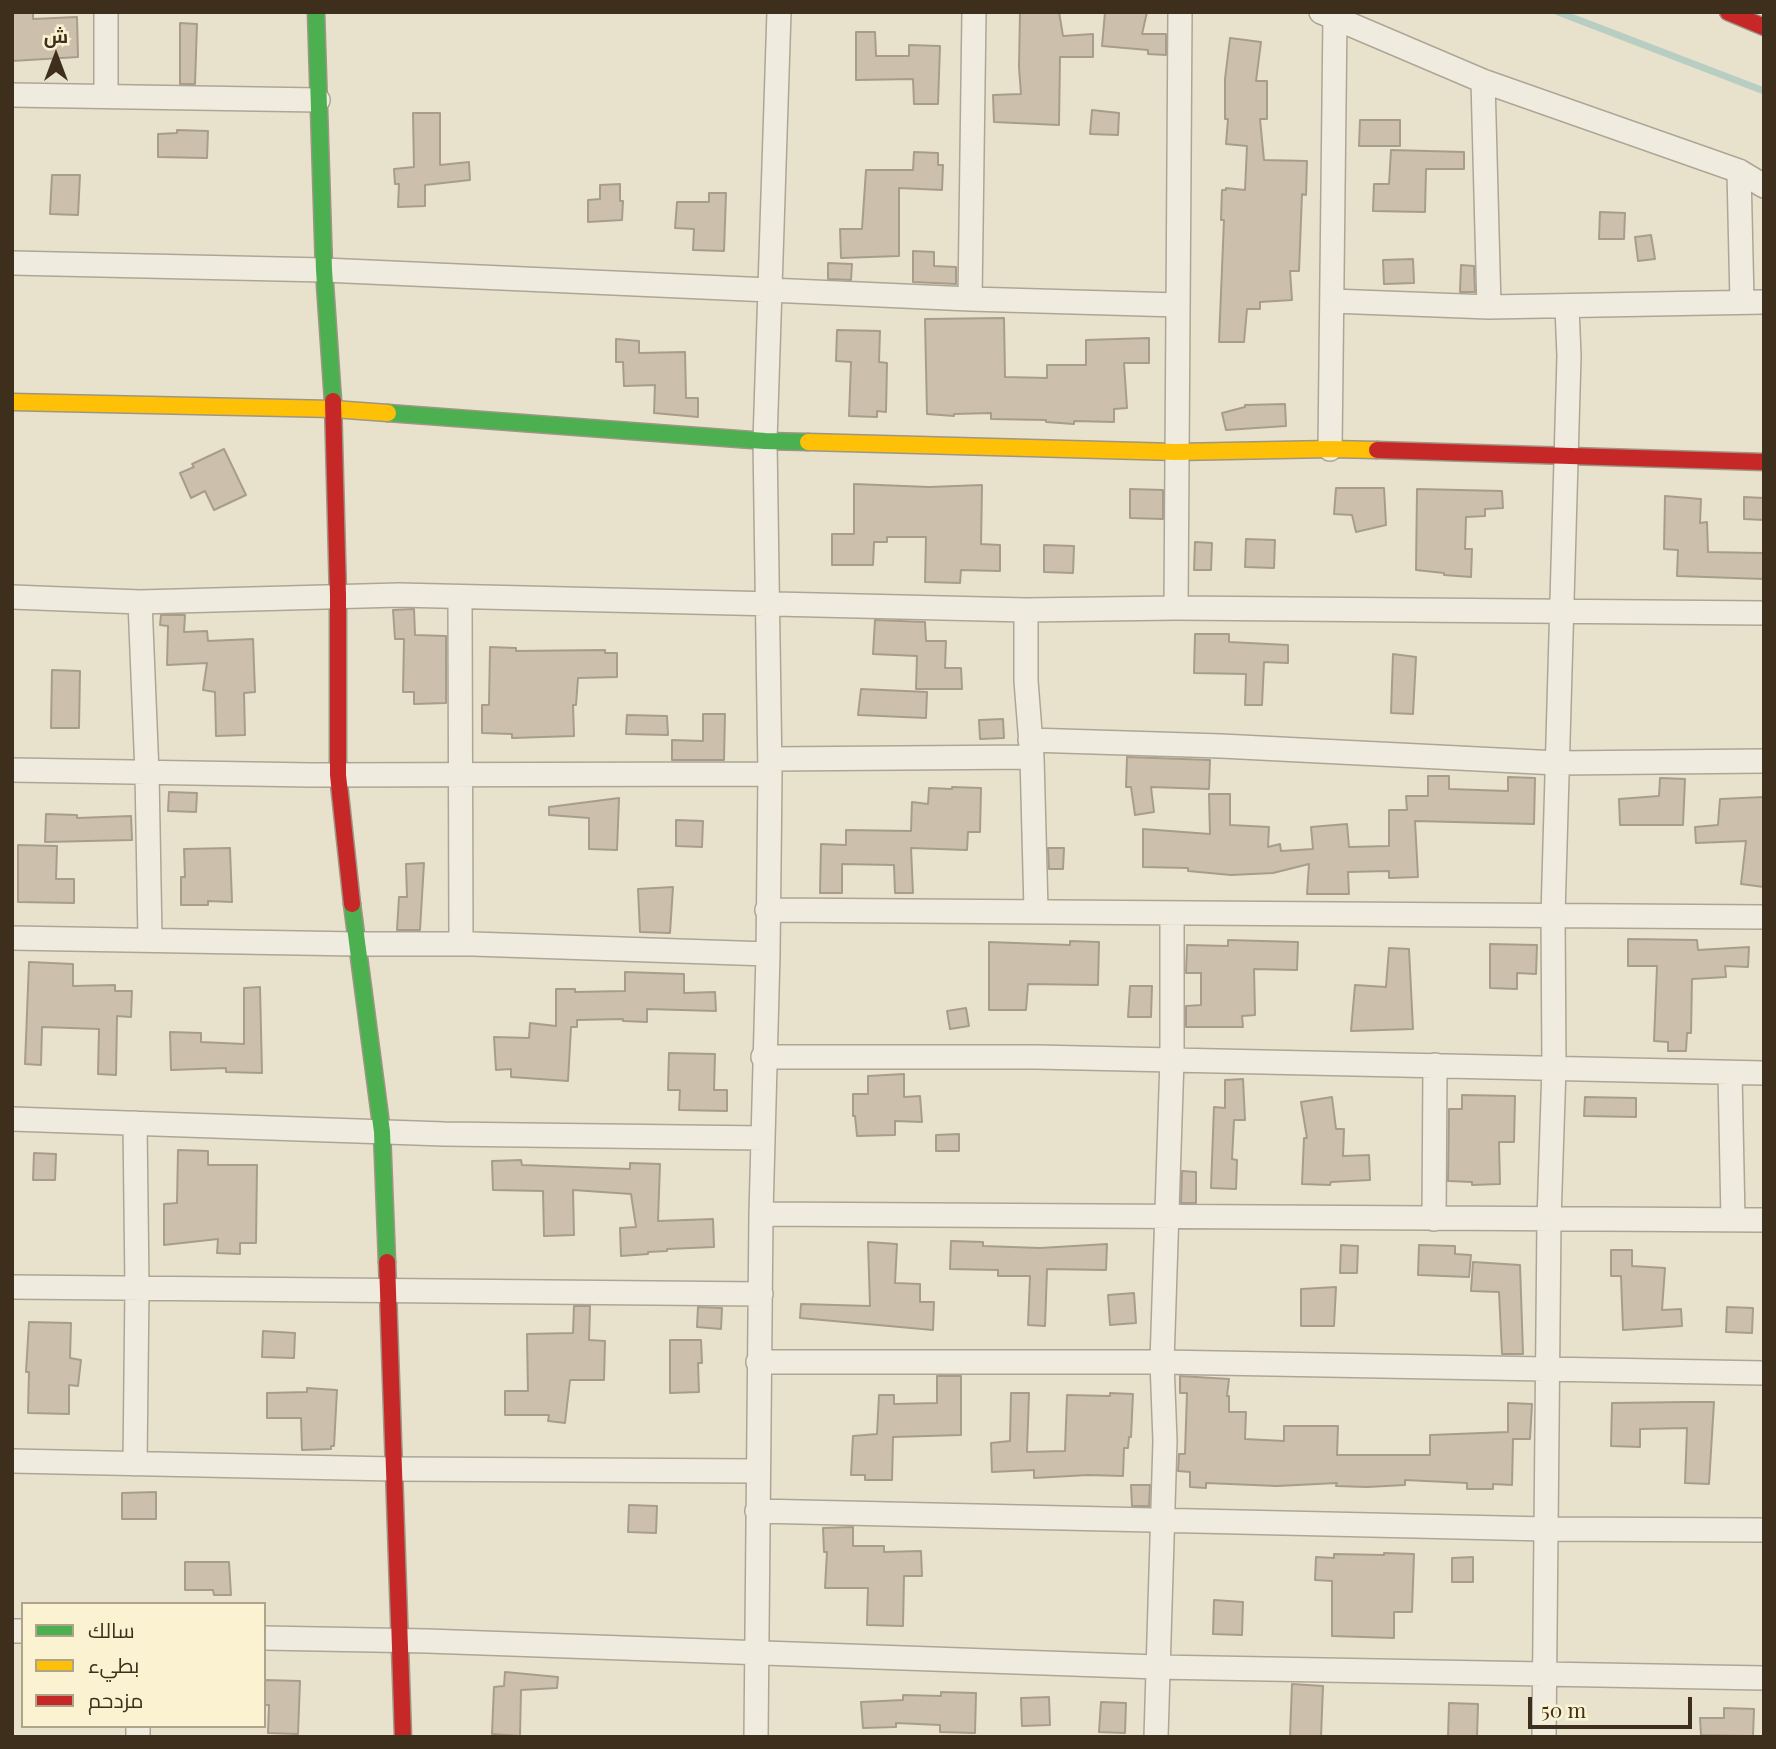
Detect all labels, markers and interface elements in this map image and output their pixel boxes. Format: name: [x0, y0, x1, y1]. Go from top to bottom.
north arrow: [21, 21, 91, 91]
text: ش: [44, 22, 68, 48]
legend: [21, 1602, 266, 1728]
text: سالك: [88, 1615, 135, 1643]
text: بطيء: [88, 1650, 139, 1678]
scale bar: [1531, 1682, 1696, 1726]
text: مزدحم: [88, 1685, 143, 1713]
text: 50 m: [1541, 1695, 1586, 1723]

